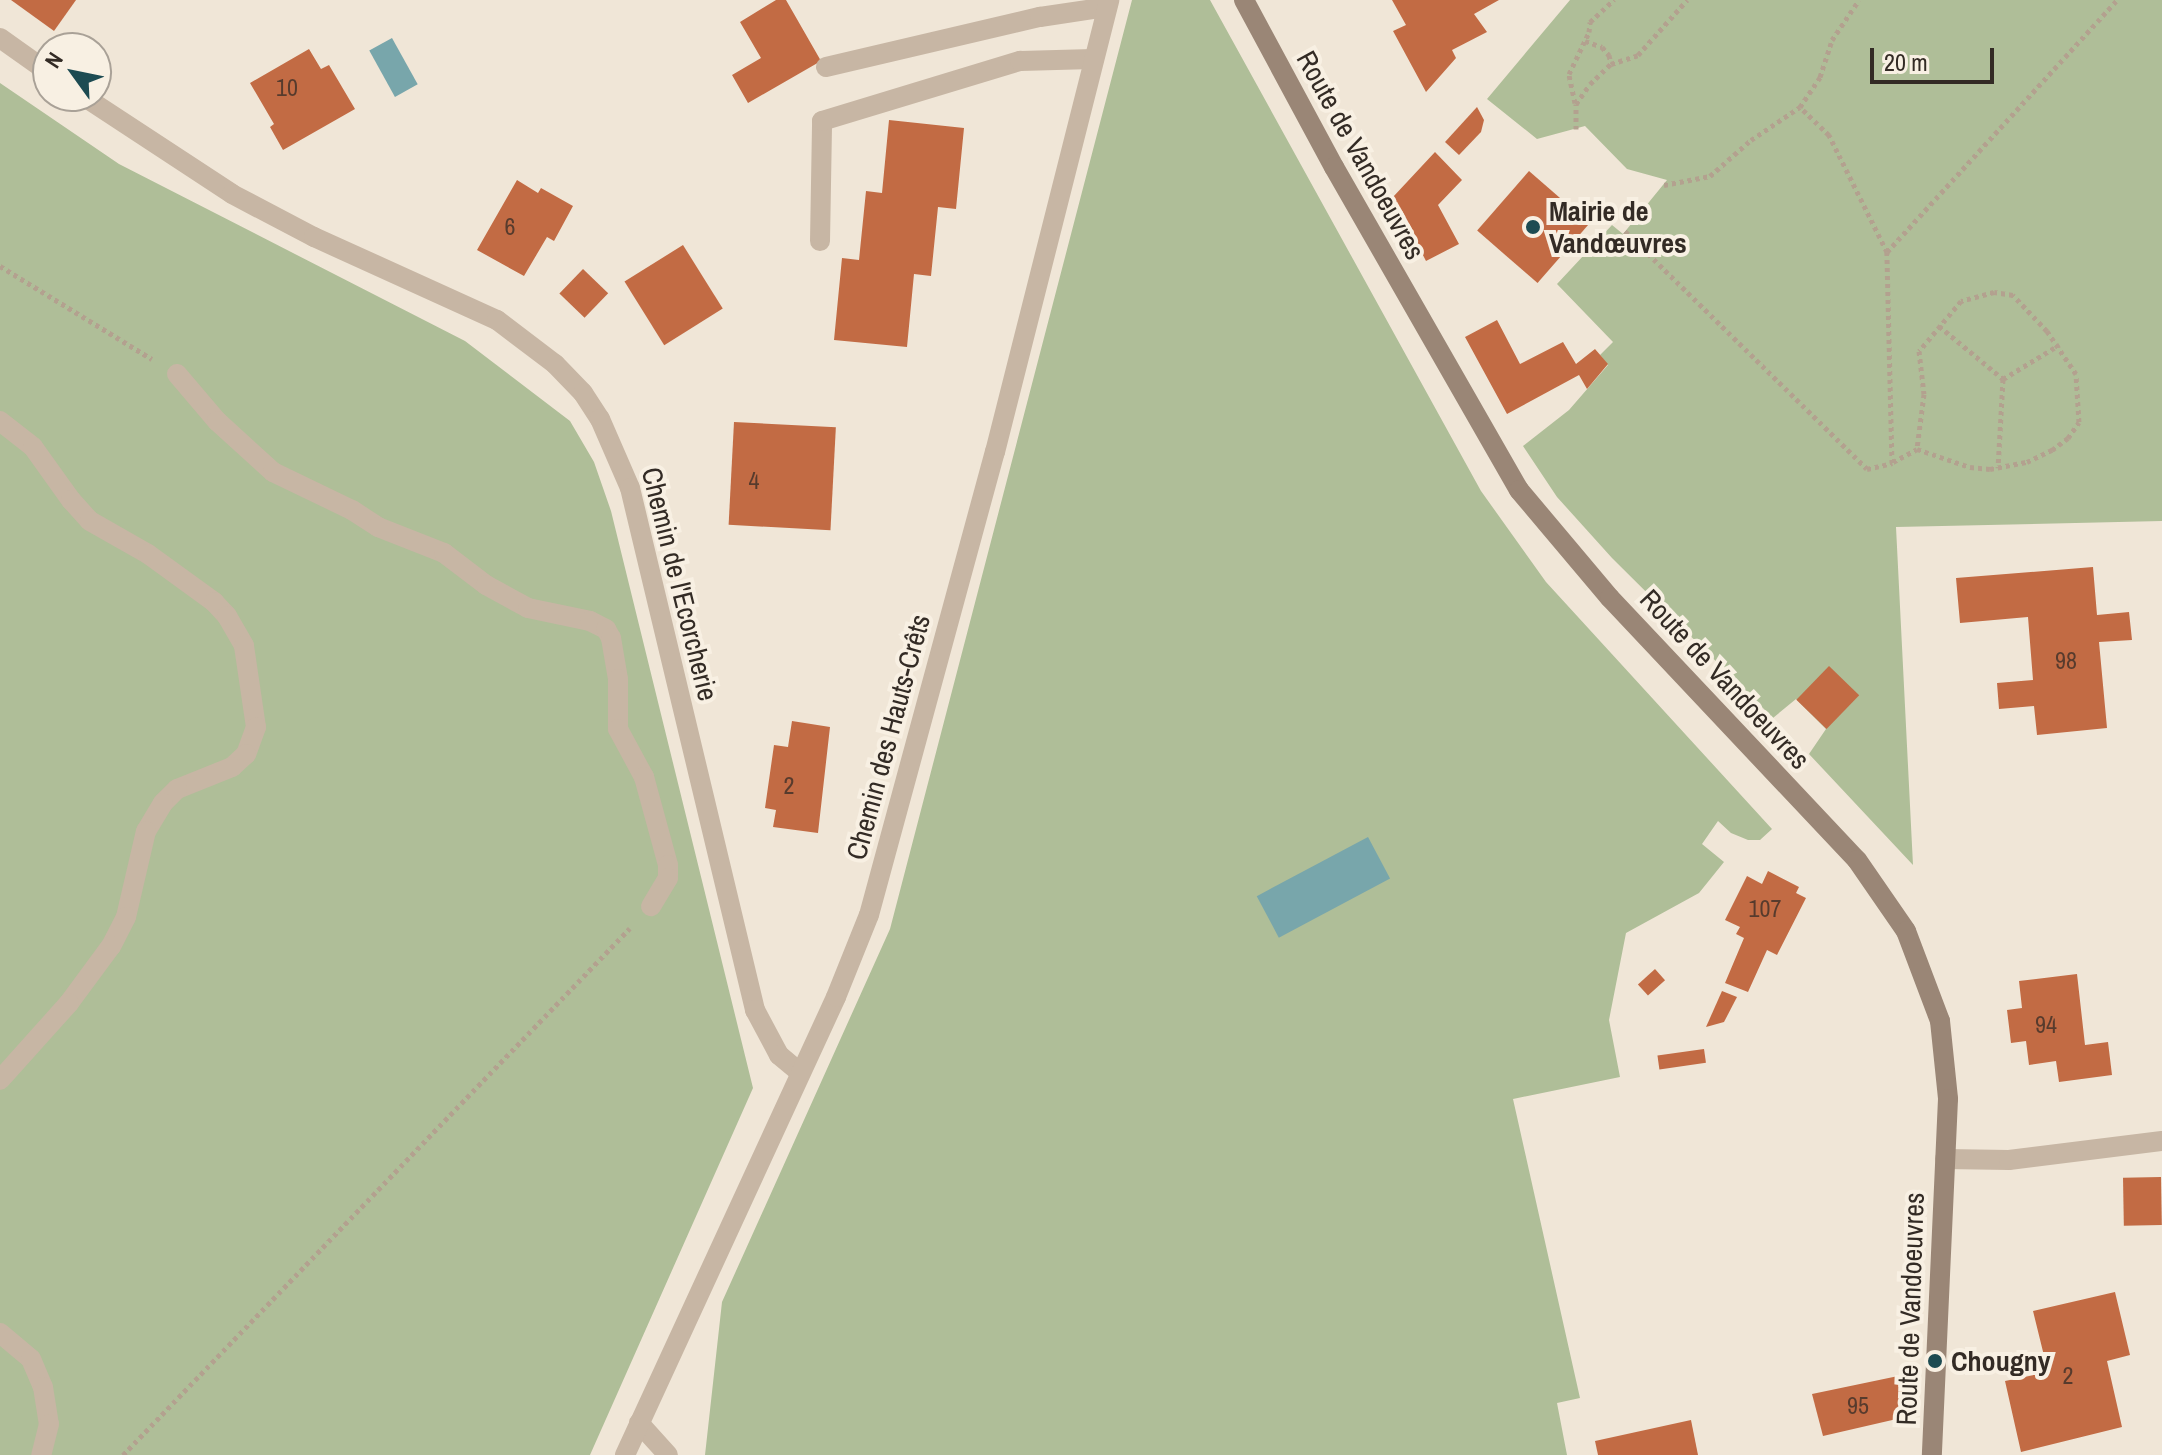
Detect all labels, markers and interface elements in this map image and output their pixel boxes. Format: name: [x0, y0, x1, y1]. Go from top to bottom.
north arrow: [32, 32, 112, 112]
scale bar: [1874, 32, 1998, 82]
street label: Route de Vandoeuvres: [1290, 45, 1432, 265]
text: N: [37, 46, 70, 74]
text: 20 m: [1884, 46, 1928, 78]
house number: 10: [276, 74, 298, 102]
place label: Mairie de Vandœuvres: [1549, 194, 1687, 260]
house number: 6: [505, 213, 515, 241]
marker: Mairie de Vandœuvres: [1524, 218, 1542, 236]
street label: Chemin de l'Ecorcherie: [635, 464, 725, 704]
house number: 4: [749, 467, 759, 495]
street label: Route de Vandoeuvres: [1633, 582, 1817, 776]
street label: Chemin des Hauts-Crêts: [839, 611, 937, 863]
house number: 98: [2055, 647, 2077, 675]
house number: 2: [784, 772, 794, 800]
house number: 107: [1749, 895, 1781, 923]
house number: 94: [2035, 1011, 2057, 1039]
street label: Route de Vandoeuvres: [1889, 1192, 1931, 1426]
place label: Chougny: [1951, 1344, 2050, 1378]
marker: Chougny: [1926, 1352, 1944, 1370]
house number: 2: [2063, 1362, 2073, 1390]
house number: 95: [1847, 1392, 1869, 1420]

